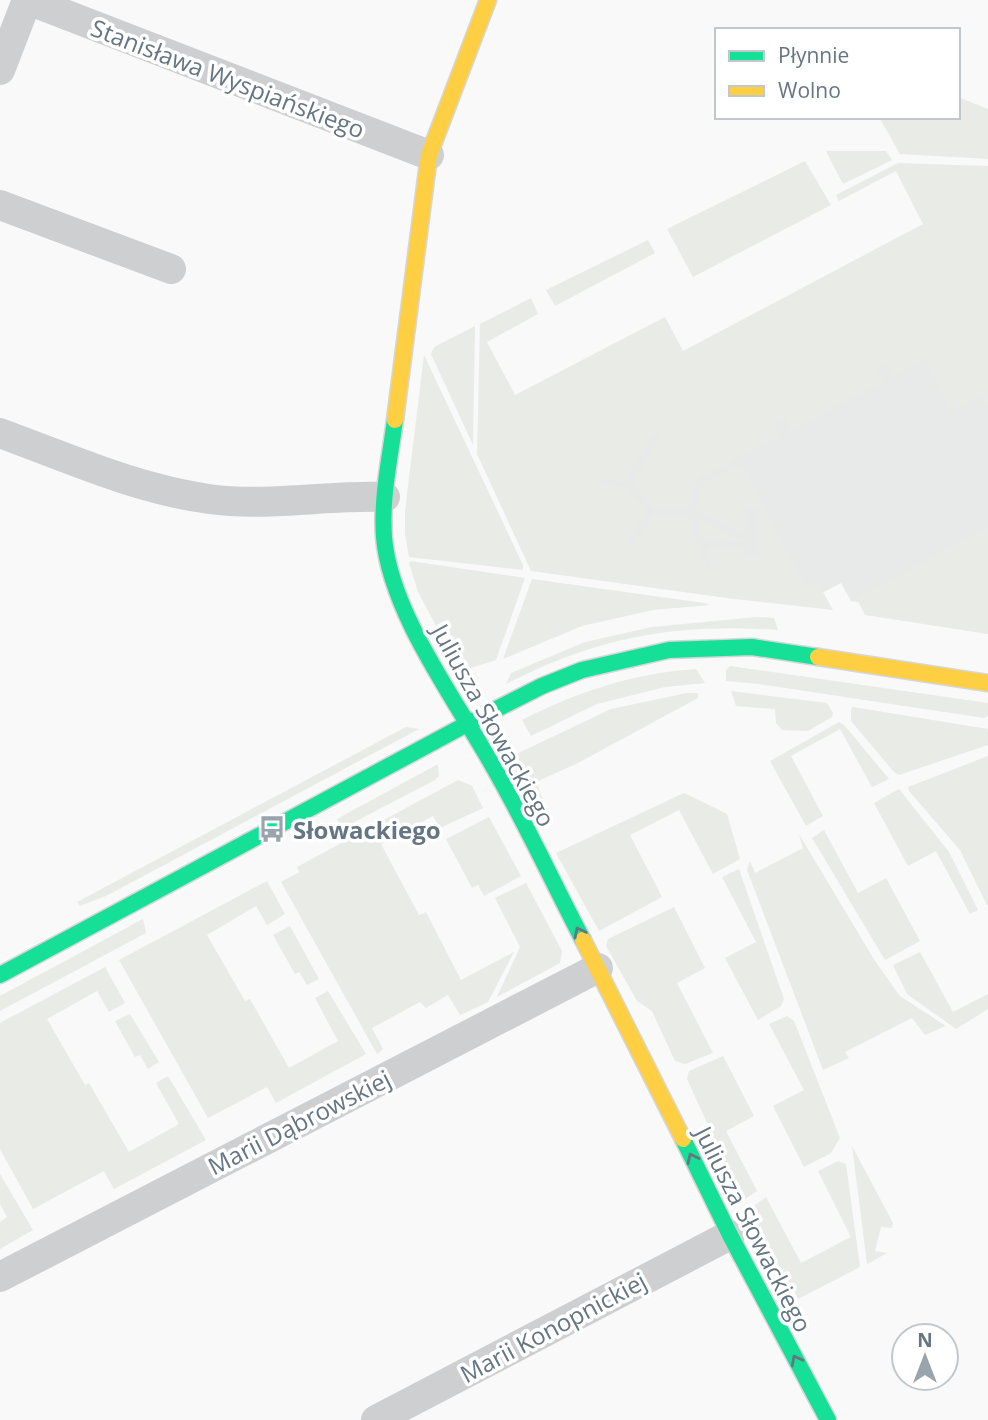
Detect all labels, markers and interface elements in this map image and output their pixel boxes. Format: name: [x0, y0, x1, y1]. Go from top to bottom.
street label: Stanisława Wyspiańskiego: [87, 11, 369, 145]
legend: [715, 28, 960, 119]
text: Płynnie: [778, 41, 849, 69]
text: Wolno: [778, 76, 841, 104]
street label: Juliusza Słowackiego: [424, 616, 563, 832]
place label: Słowackiego: [293, 813, 441, 846]
bus stop icon: Słowackiego: [257, 814, 287, 844]
one-way arrow: [574, 927, 588, 939]
street label: Marii Dąbrowskiej: [202, 1062, 396, 1182]
street label: Juliusza Słowackiego: [687, 1119, 820, 1338]
one-way arrow: [686, 1153, 700, 1165]
street label: Marii Konopnickiej: [454, 1264, 652, 1390]
north arrow: [890, 1322, 960, 1392]
text: N: [917, 1327, 933, 1353]
one-way arrow: [791, 1354, 804, 1367]

